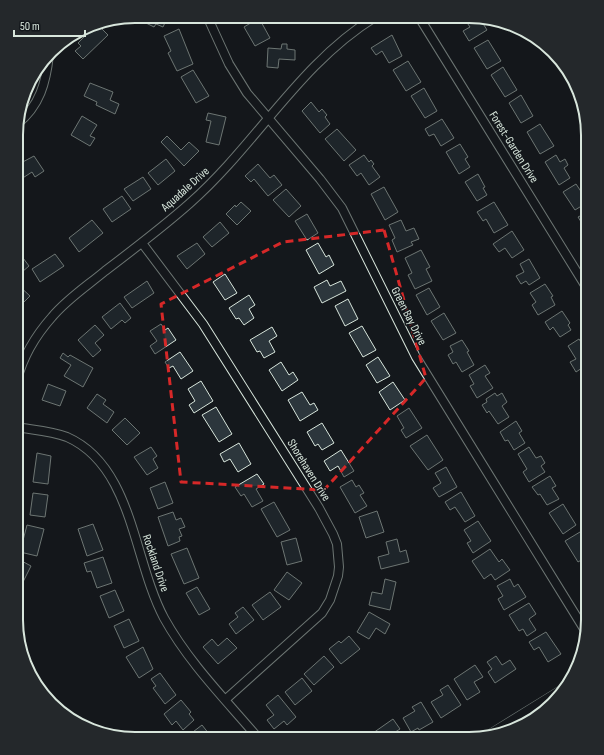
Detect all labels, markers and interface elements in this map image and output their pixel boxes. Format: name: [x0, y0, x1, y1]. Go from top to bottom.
scale bar: [14, 12, 85, 38]
text: 50 m: [20, 19, 40, 34]
street label: Forest-Garden Drive: [486, 109, 542, 186]
street label: Aquadale Drive: [157, 164, 213, 216]
street label: Green Bay Drive: [387, 285, 430, 348]
street label: Shorehaven Drive: [284, 436, 334, 504]
street label: Rockland Drive: [139, 533, 172, 594]

